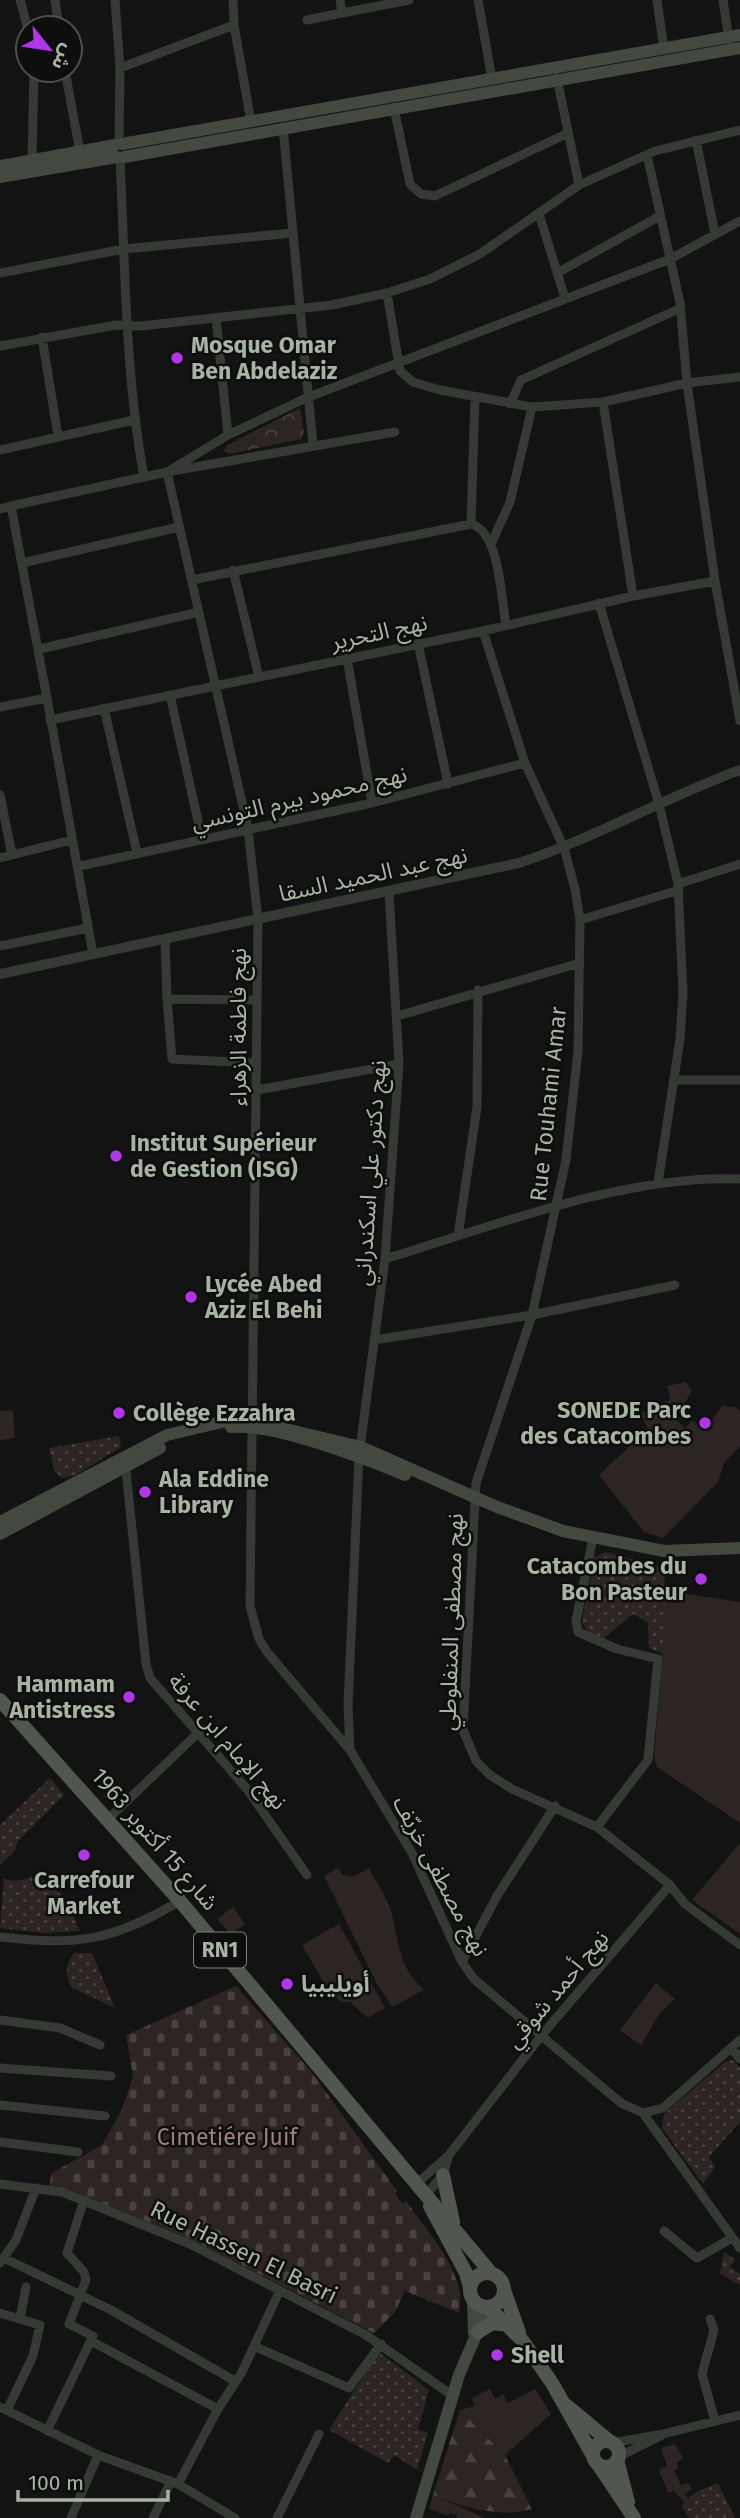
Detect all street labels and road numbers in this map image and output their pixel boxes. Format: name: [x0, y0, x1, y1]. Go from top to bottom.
street label: نهج التحرير: [327, 608, 430, 659]
street label: نهج محمود بيرم التونسي: [188, 760, 411, 840]
street label: نهج عبد الحميد السقا: [276, 840, 470, 911]
street label: نهج فاطمة الزهراء: [224, 948, 255, 1106]
street label: Rue Touhami Amar: [524, 1005, 572, 1203]
street label: نهج دكتور علي اسكندراني: [348, 1059, 395, 1287]
street label: نهج مصطفى المنفلوطي: [433, 1513, 472, 1731]
street label: نهج الإمام ابن عرفة: [160, 1667, 293, 1818]
street label: شارع 15 أكتوبر 1963: [83, 1762, 225, 1918]
street label: نهج مصطفى خريّف: [384, 1791, 495, 1962]
street label: نهج أحمد شوقي: [499, 1924, 617, 2056]
road number: RN1: [194, 1932, 246, 1968]
street label: Rue Hassen El Basri: [146, 2195, 342, 2309]

